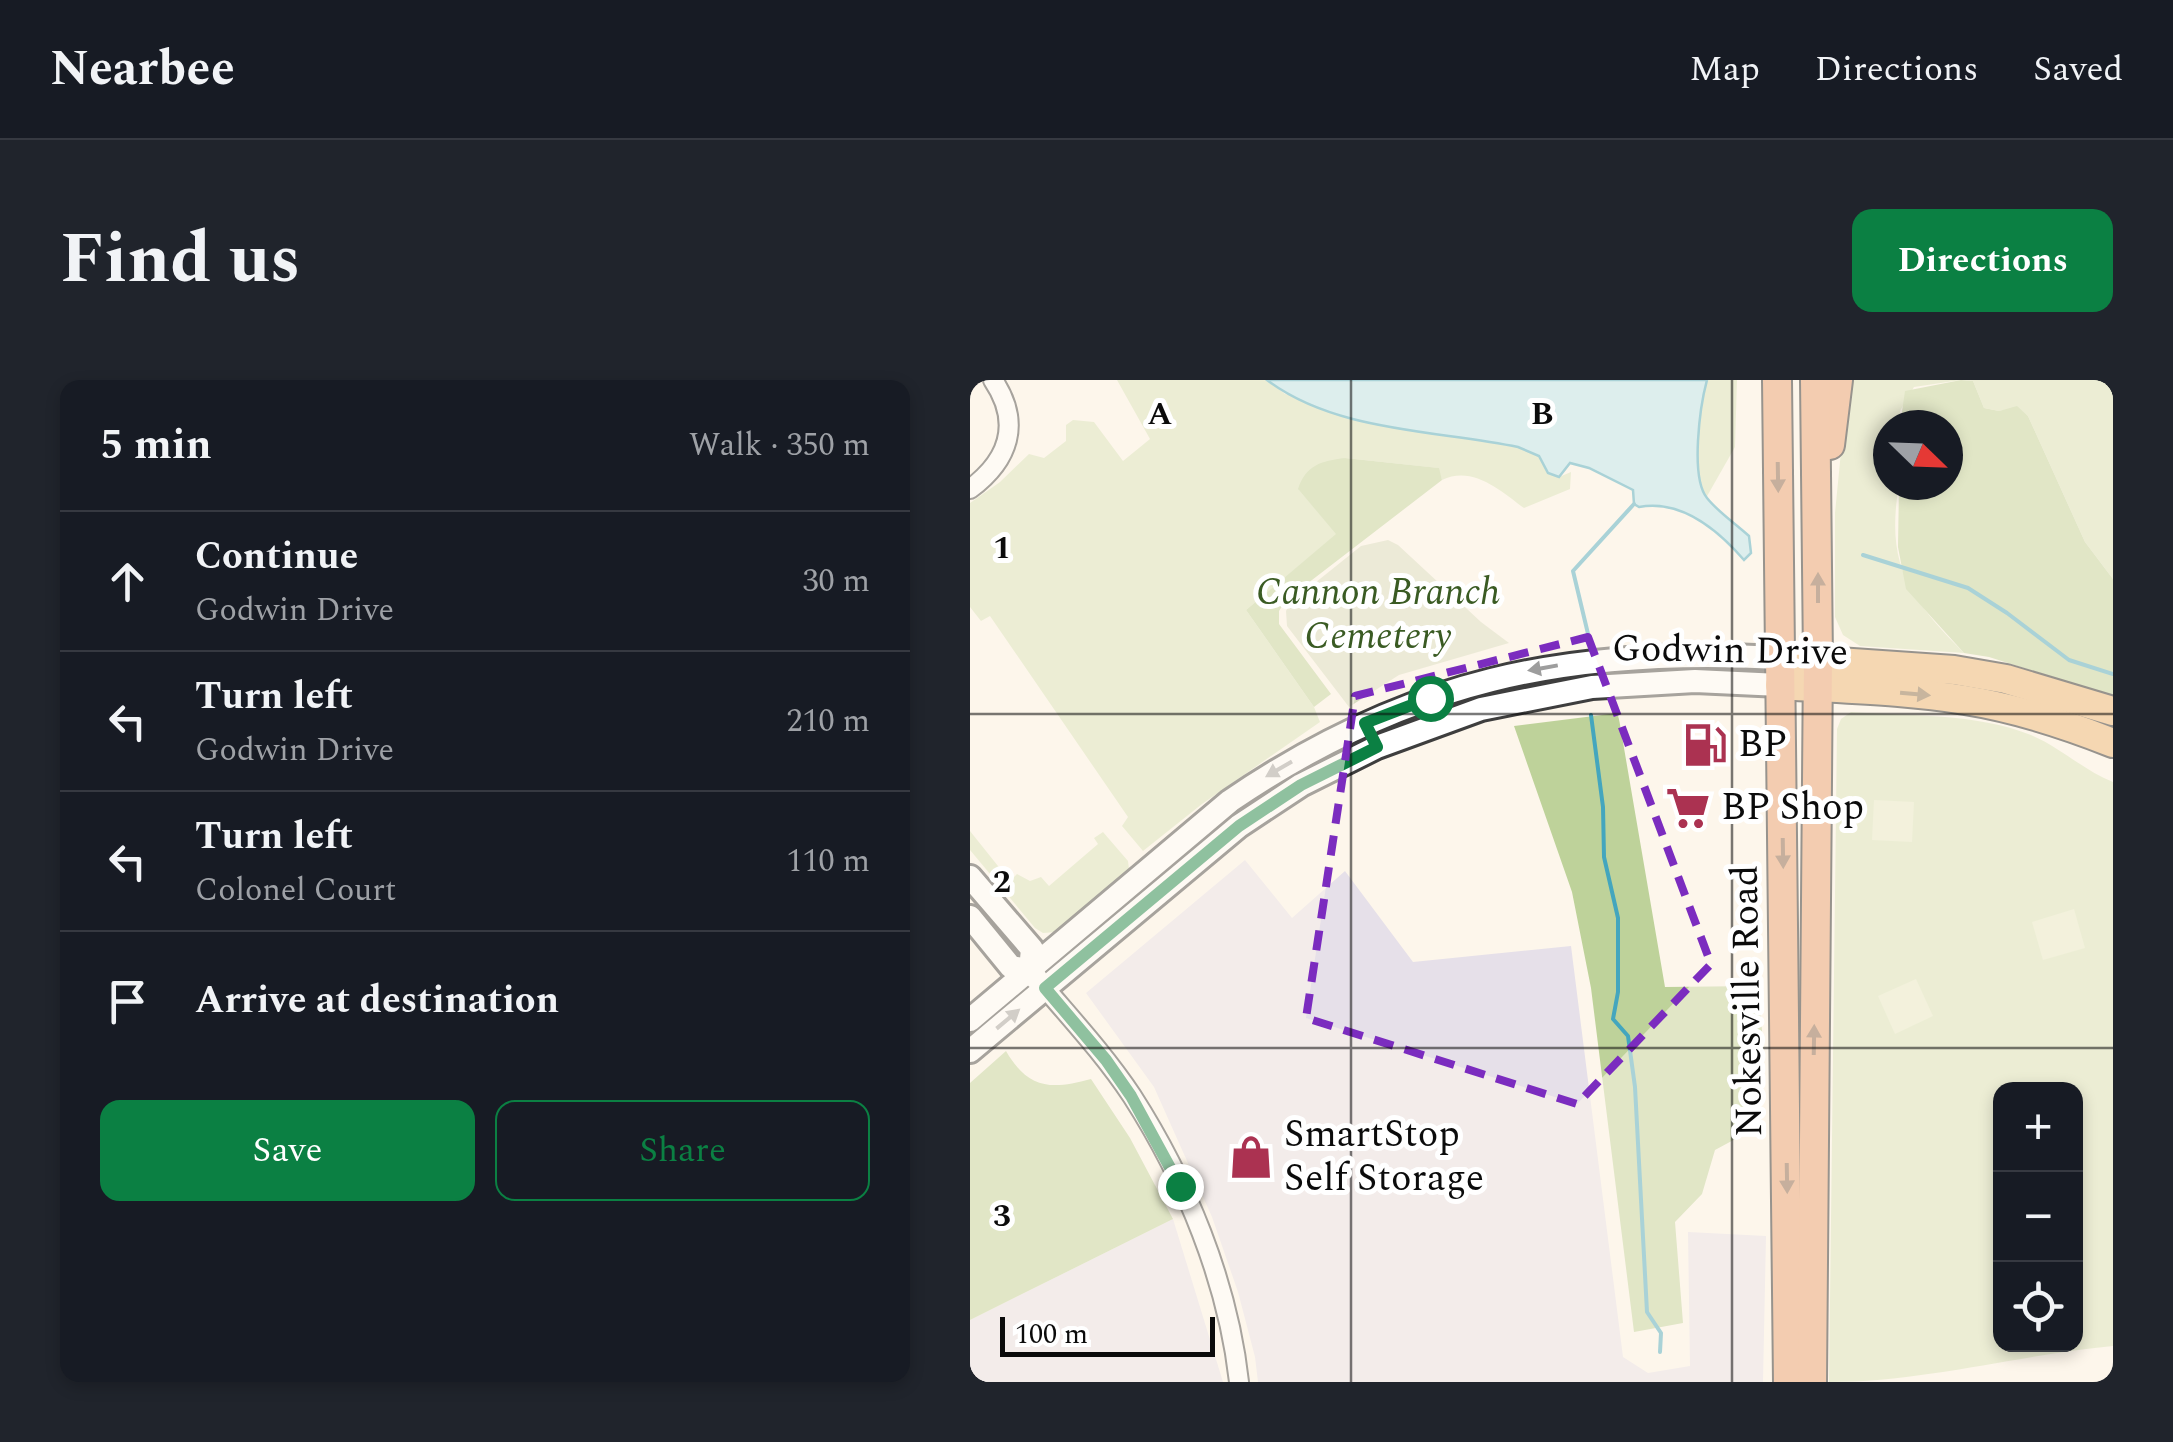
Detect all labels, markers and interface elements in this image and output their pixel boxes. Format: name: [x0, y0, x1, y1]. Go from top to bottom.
text: Nearbee: [50, 33, 235, 106]
text: Map: [1689, 43, 1760, 96]
text: Directions: [1815, 43, 1978, 96]
text: Saved: [2033, 43, 2123, 96]
text: Find us: [60, 207, 301, 313]
button: Directions: [1852, 209, 2113, 312]
text: A: [1148, 390, 1173, 439]
text: B: [1531, 390, 1553, 439]
north arrow: [1873, 410, 1963, 500]
text: 5 min: [100, 414, 212, 477]
text: Walk · 350 m: [689, 421, 870, 470]
one-way arrow: [1770, 462, 1786, 494]
text: 1: [993, 524, 1011, 573]
text: Continue: [195, 528, 358, 586]
icon: ahead: [100, 554, 155, 609]
text: 30 m: [802, 557, 870, 606]
park label: Cannon Branch Cemetery: [1256, 564, 1500, 666]
one-way arrow: [1810, 571, 1826, 603]
text: Godwin Drive: [195, 586, 394, 635]
street label: Godwin Drive: [1611, 620, 1849, 682]
one-way arrow: [1527, 661, 1558, 676]
text: Turn left: [195, 668, 353, 726]
route start: [1408, 676, 1454, 722]
one-way arrow: [1899, 687, 1931, 703]
icon: left: [100, 694, 155, 749]
text: 210 m: [786, 697, 870, 746]
place label: BP: [1738, 716, 1787, 774]
fuel station icon: BP: [1681, 721, 1729, 769]
text: Godwin Drive: [195, 726, 394, 775]
one-way arrow: [1265, 760, 1293, 777]
place label: BP Shop: [1721, 779, 1864, 837]
supermarket icon: BP Shop: [1664, 784, 1712, 832]
text: Turn left: [195, 808, 353, 866]
icon: left: [100, 834, 155, 889]
text: 110 m: [786, 837, 870, 886]
one-way arrow: [1776, 837, 1792, 869]
text: 2: [993, 858, 1011, 907]
street label: Nokesville Road: [1717, 864, 1779, 1138]
text: Colonel Court: [195, 866, 396, 915]
text: Arrive at destination: [195, 972, 559, 1030]
icon: arrive: [100, 974, 155, 1029]
one-way arrow: [995, 1009, 1020, 1031]
one-way arrow: [1806, 1023, 1822, 1055]
map controls: [1993, 1082, 2083, 1352]
button: +: [1993, 1082, 2083, 1172]
button: Save: [100, 1100, 475, 1201]
button: Share: [495, 1100, 870, 1201]
place label: SmartStop Self Storage: [1284, 1106, 1484, 1208]
shop icon: SmartStop Self Storage: [1227, 1133, 1275, 1181]
one-way arrow: [1780, 1162, 1796, 1194]
route end: [1158, 1164, 1204, 1210]
button: −: [1993, 1172, 2083, 1262]
text: 3: [993, 1192, 1011, 1241]
button: locate: [1993, 1262, 2083, 1352]
scale bar: [1000, 1312, 1215, 1356]
text: 100 m: [1015, 1313, 1088, 1356]

